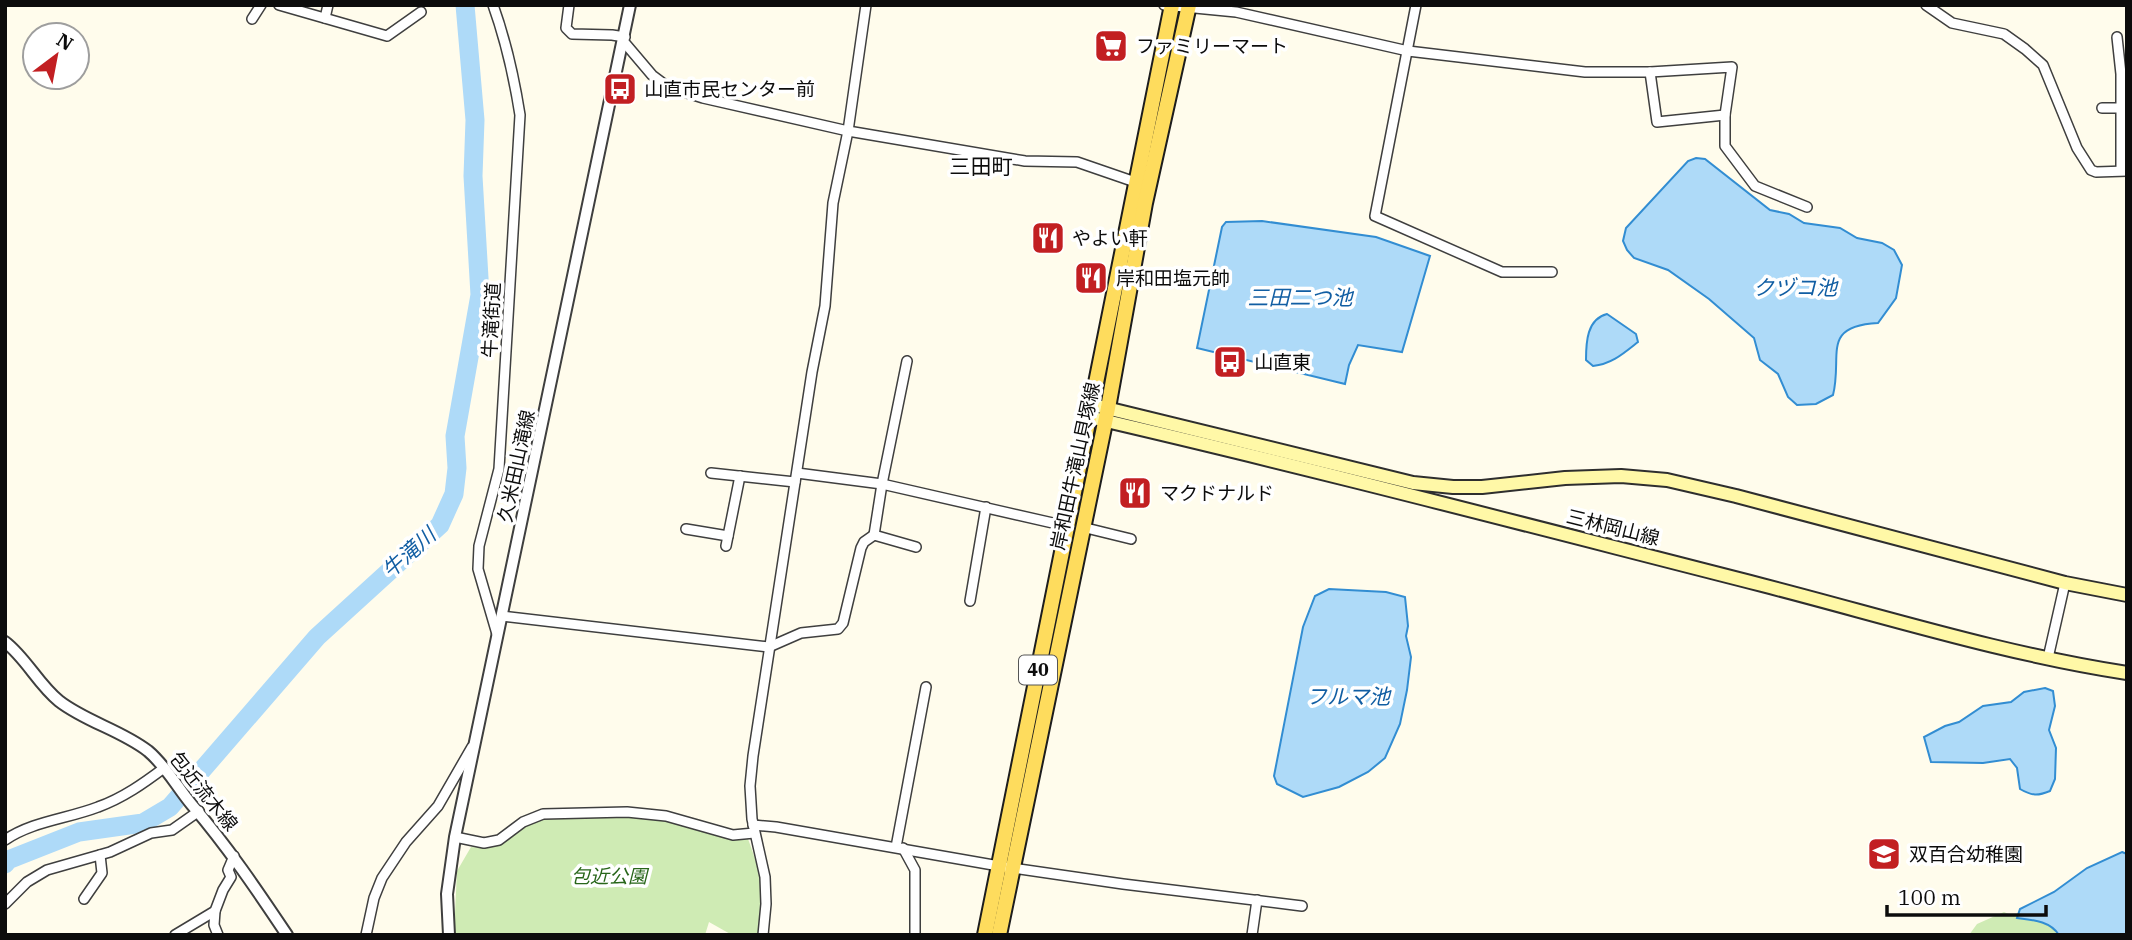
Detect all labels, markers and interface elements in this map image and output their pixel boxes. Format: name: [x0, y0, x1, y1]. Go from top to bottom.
north arrow: [21, 21, 91, 91]
text: N: [52, 27, 78, 56]
supermarket icon: ファミリーマート: [1092, 27, 1130, 65]
place label: ファミリーマート: [1136, 34, 1288, 58]
bus stop icon: 山直市民センター前: [601, 70, 639, 108]
place label: 山直市民センター前: [644, 77, 815, 101]
district label: 三田町: [950, 152, 1013, 180]
restaurant icon: やよい軒: [1029, 219, 1067, 257]
place label: やよい軒: [1072, 226, 1148, 250]
restaurant icon: 岸和田塩元帥: [1072, 259, 1110, 297]
place label: 岸和田塩元帥: [1116, 266, 1230, 290]
water label: クヅコ池: [1753, 273, 1839, 301]
street label: 牛滝街道: [477, 281, 505, 359]
water label: 三田二つ池: [1248, 283, 1354, 311]
bus stop icon: 山直東: [1211, 343, 1249, 381]
place label: 山直東: [1254, 350, 1311, 374]
street label: 岸和田牛滝山貝塚線: [1045, 380, 1105, 552]
street label: 久米田山滝線: [492, 408, 540, 524]
restaurant icon: マクドナルド: [1116, 474, 1154, 512]
place label: マクドナルド: [1160, 481, 1274, 505]
street label: 三林岡山線: [1564, 504, 1662, 550]
water label: 牛滝川: [376, 519, 443, 584]
road number: 40: [1019, 656, 1057, 684]
water label: フルマ池: [1306, 682, 1392, 710]
street label: 包近流木線: [165, 747, 243, 835]
school or university icon: 双百合幼稚園: [1865, 835, 1903, 873]
place label: 双百合幼稚園: [1909, 842, 2023, 866]
park label: 包近公園: [571, 864, 650, 888]
scale bar: [1887, 874, 2046, 918]
text: 100 m: [1898, 883, 1961, 911]

